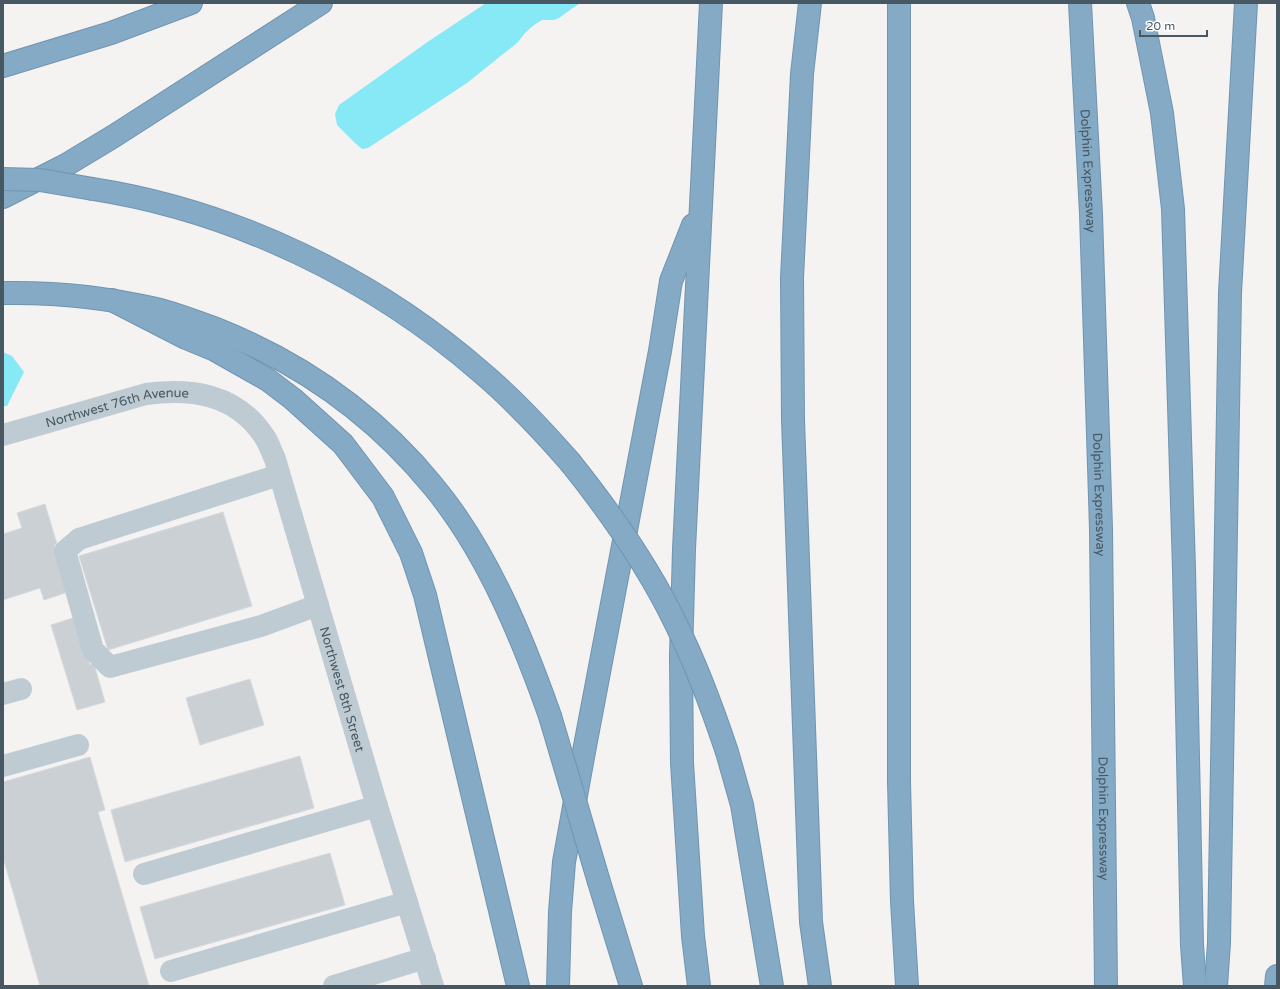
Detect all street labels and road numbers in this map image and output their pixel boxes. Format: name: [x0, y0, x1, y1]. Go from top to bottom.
street label: Dolphin Expressway: [1077, 109, 1099, 233]
street label: Northwest 76th Avenue: [44, 385, 189, 431]
street label: Dolphin Expressway: [1089, 432, 1108, 557]
street label: Northwest 8th Street: [316, 625, 368, 754]
street label: Dolphin Expressway: [1094, 756, 1112, 881]

